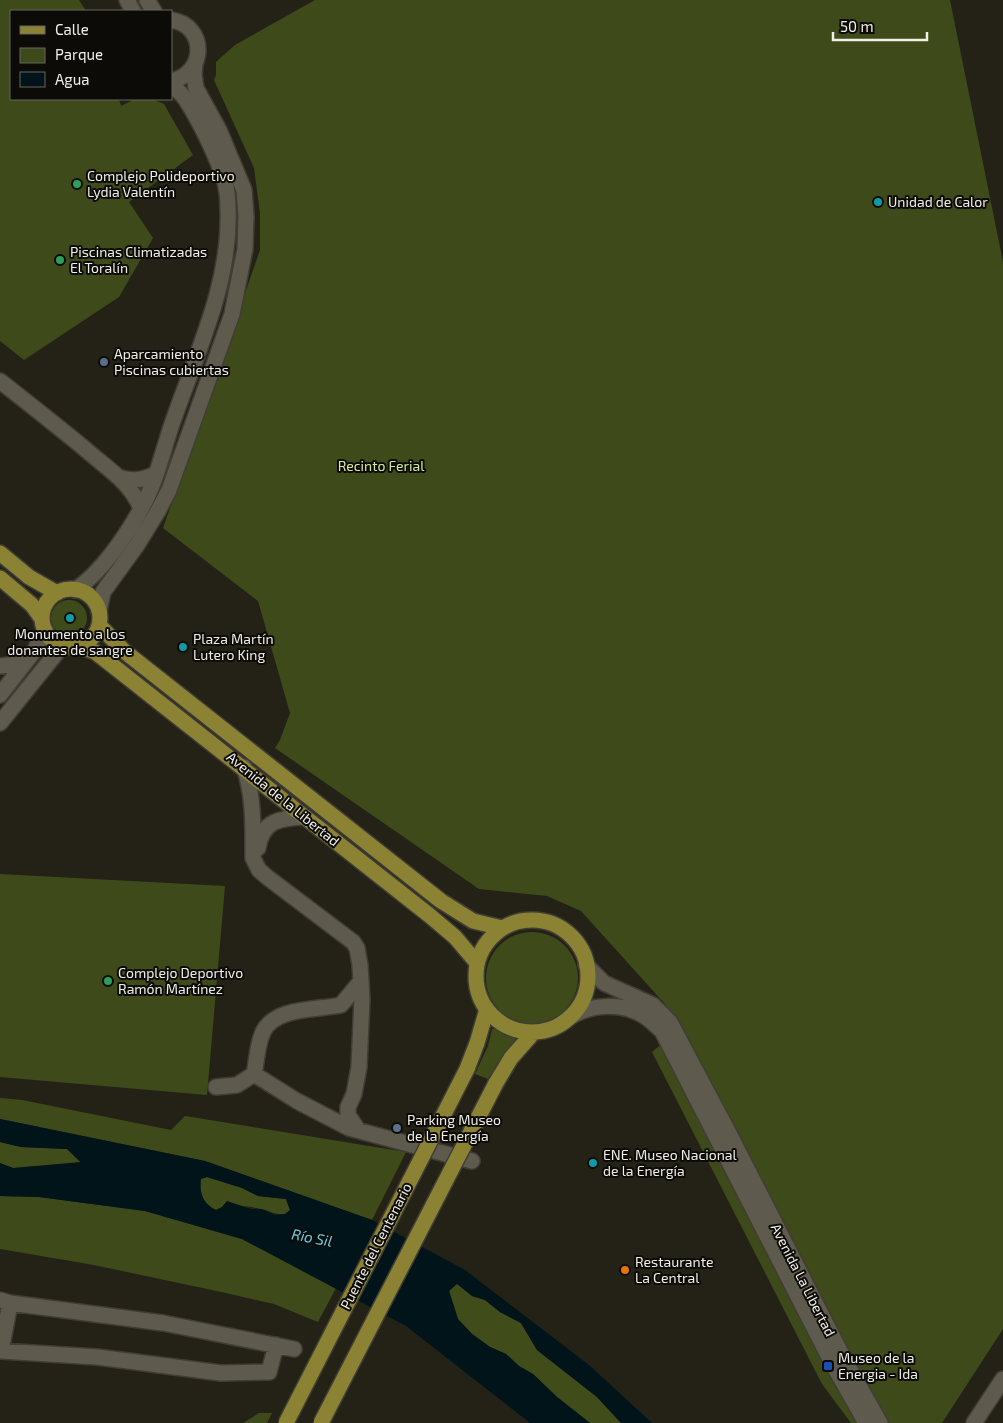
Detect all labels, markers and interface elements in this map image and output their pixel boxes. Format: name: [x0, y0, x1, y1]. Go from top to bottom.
legend: [10, 10, 172, 100]
scale bar: [833, 10, 927, 42]
text: 50 m: [840, 17, 874, 35]
text: Calle: [55, 20, 89, 38]
text: Parque: [55, 45, 103, 63]
text: Agua: [55, 70, 90, 88]
place label: Complejo Polideportivo Lydia Valentín: [87, 167, 235, 200]
marker: Complejo Polideportivo Lydia Valentín: [71, 178, 83, 190]
place label: Unidad de Calor: [888, 193, 988, 210]
marker: Unidad de Calor: [872, 196, 884, 208]
place label: Piscinas Climatizadas El Toralín: [70, 243, 207, 276]
marker: Piscinas Climatizadas El Toralín: [54, 254, 66, 266]
place label: Aparcamiento Piscinas cubiertas: [114, 345, 229, 378]
marker: Aparcamiento Piscinas cubiertas: [98, 356, 110, 368]
park label: Recinto Ferial: [338, 457, 425, 474]
marker: Monumento a los donantes de sangre: [64, 612, 76, 624]
place label: Monumento a los donantes de sangre: [7, 625, 133, 658]
place label: Plaza Martín Lutero King: [193, 630, 274, 663]
marker: Plaza Martín Lutero King: [177, 641, 189, 653]
street label: Avenida de la Libertad: [223, 748, 343, 849]
place label: Complejo Deportivo Ramón Martínez: [118, 964, 243, 997]
marker: Complejo Deportivo Ramón Martínez: [102, 975, 114, 987]
place label: Parking Museo de la Energía: [407, 1111, 501, 1144]
marker: Parking Museo de la Energía: [391, 1122, 403, 1134]
place label: ENE. Museo Nacional de la Energía: [603, 1146, 737, 1179]
marker: ENE. Museo Nacional de la Energía: [587, 1157, 599, 1169]
street label: Puente del Centenario: [336, 1180, 415, 1312]
street label: Avenida La Libertad: [768, 1220, 839, 1339]
water label: Río Sil: [290, 1224, 334, 1250]
place label: Restaurante La Central: [635, 1253, 714, 1286]
marker: Restaurante La Central: [619, 1264, 631, 1276]
place label: Museo de la Energia - Ida: [838, 1349, 918, 1382]
marker: Museo de la Energia - Ida: [822, 1360, 834, 1372]

